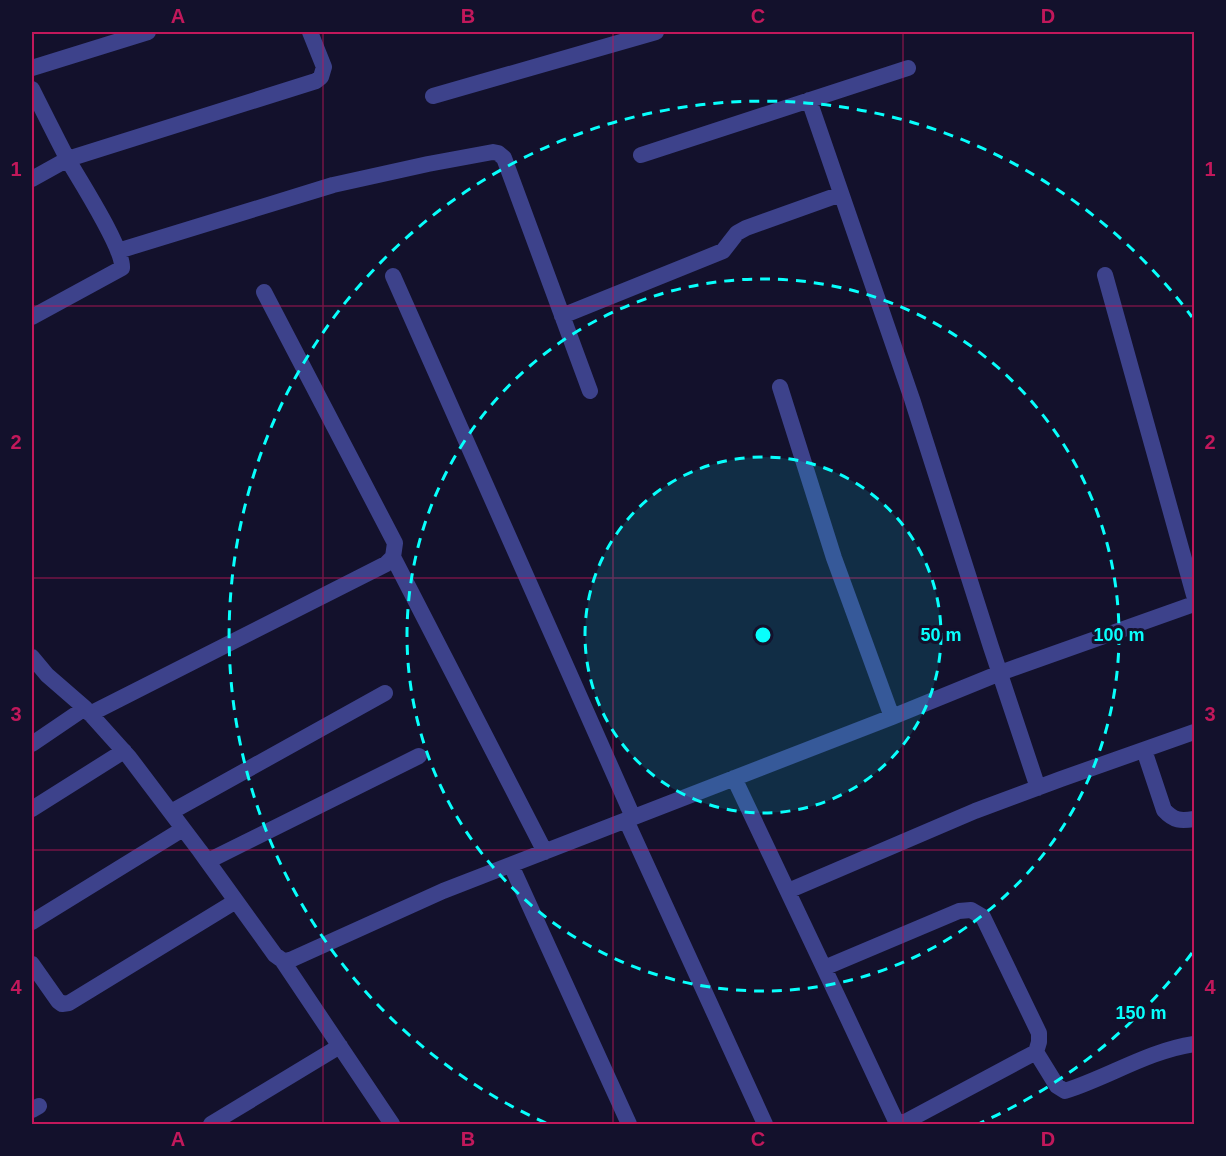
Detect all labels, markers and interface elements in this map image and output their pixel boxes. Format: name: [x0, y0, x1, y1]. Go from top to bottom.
text: A: [171, 5, 185, 27]
text: B: [461, 5, 475, 27]
text: C: [751, 5, 765, 27]
text: D: [1041, 5, 1055, 27]
text: 1: [10, 158, 22, 180]
text: 1: [1204, 158, 1216, 180]
text: 2: [10, 431, 22, 453]
text: 2: [1204, 431, 1216, 453]
centre of rings: [753, 625, 773, 645]
text: 50 m: [920, 625, 962, 645]
text: 100 m: [1093, 625, 1145, 645]
text: 3: [10, 703, 22, 725]
text: 3: [1204, 703, 1216, 725]
text: 4: [10, 976, 22, 998]
text: 4: [1204, 976, 1216, 998]
text: 150 m: [1115, 1003, 1167, 1023]
text: A: [171, 1128, 185, 1150]
text: B: [461, 1128, 475, 1150]
text: C: [751, 1128, 765, 1150]
text: D: [1041, 1128, 1055, 1150]

